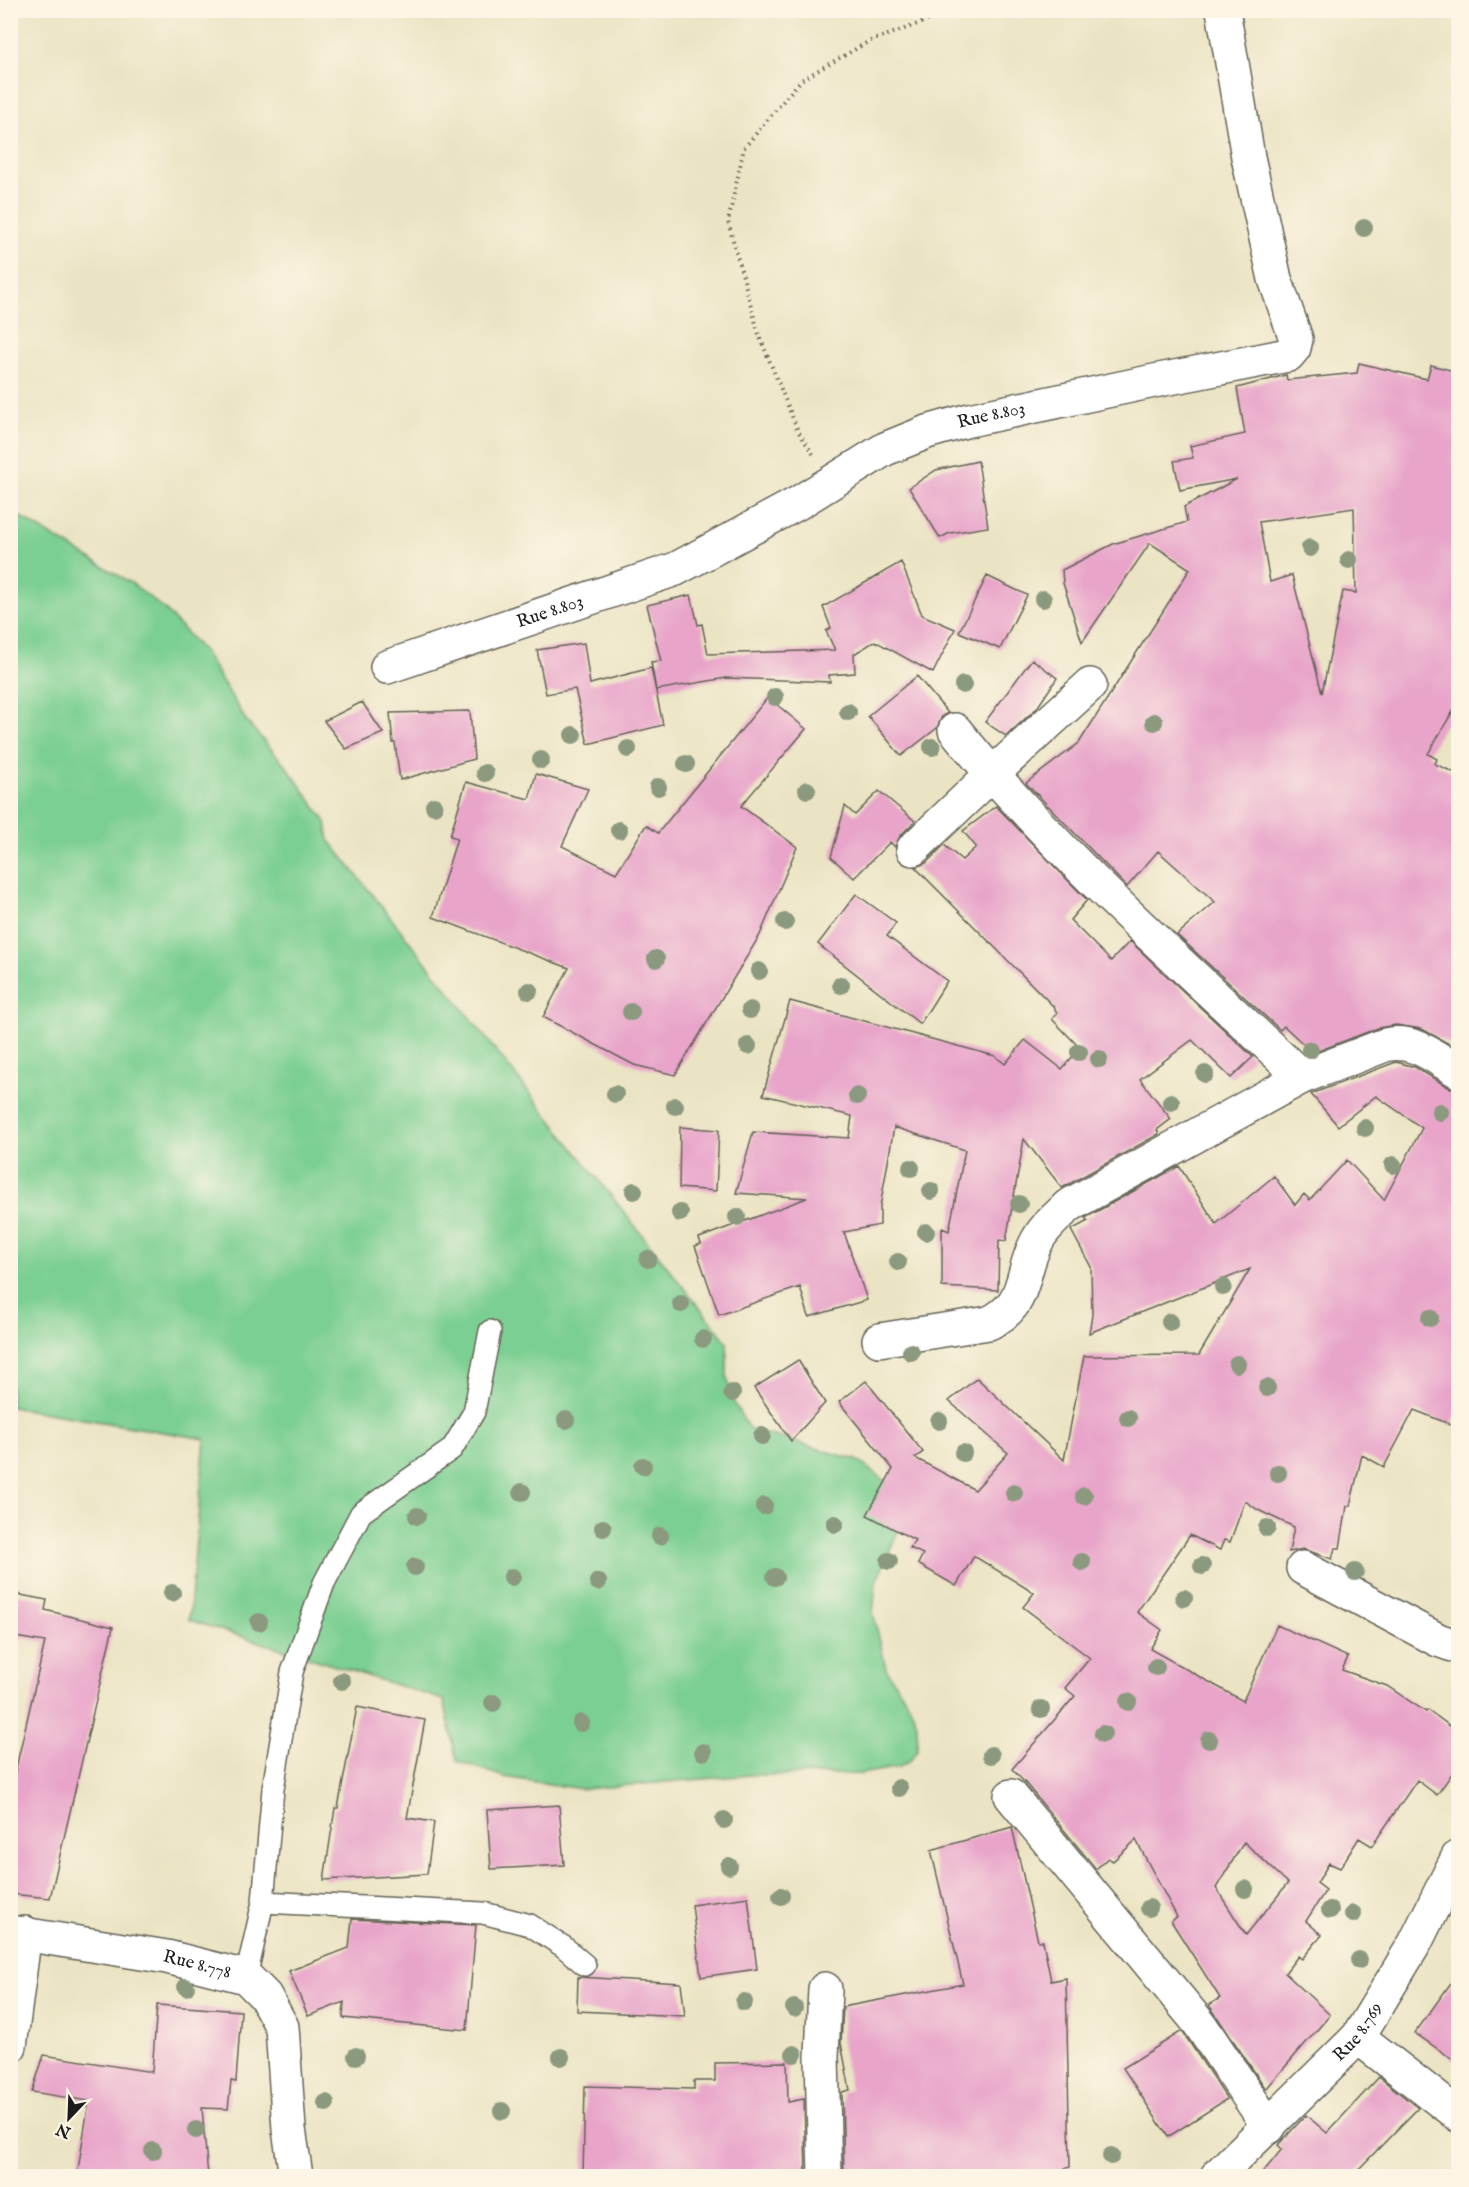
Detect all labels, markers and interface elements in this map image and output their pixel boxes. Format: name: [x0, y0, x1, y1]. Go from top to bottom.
street label: Rue 8.803: [955, 397, 1027, 434]
street label: Rue 8.803: [514, 590, 586, 634]
street label: Rue 8.778: [161, 1945, 233, 1984]
street label: Rue 8.769: [1328, 1998, 1388, 2067]
north arrow: [39, 2088, 99, 2148]
text: N: [53, 2118, 75, 2142]

